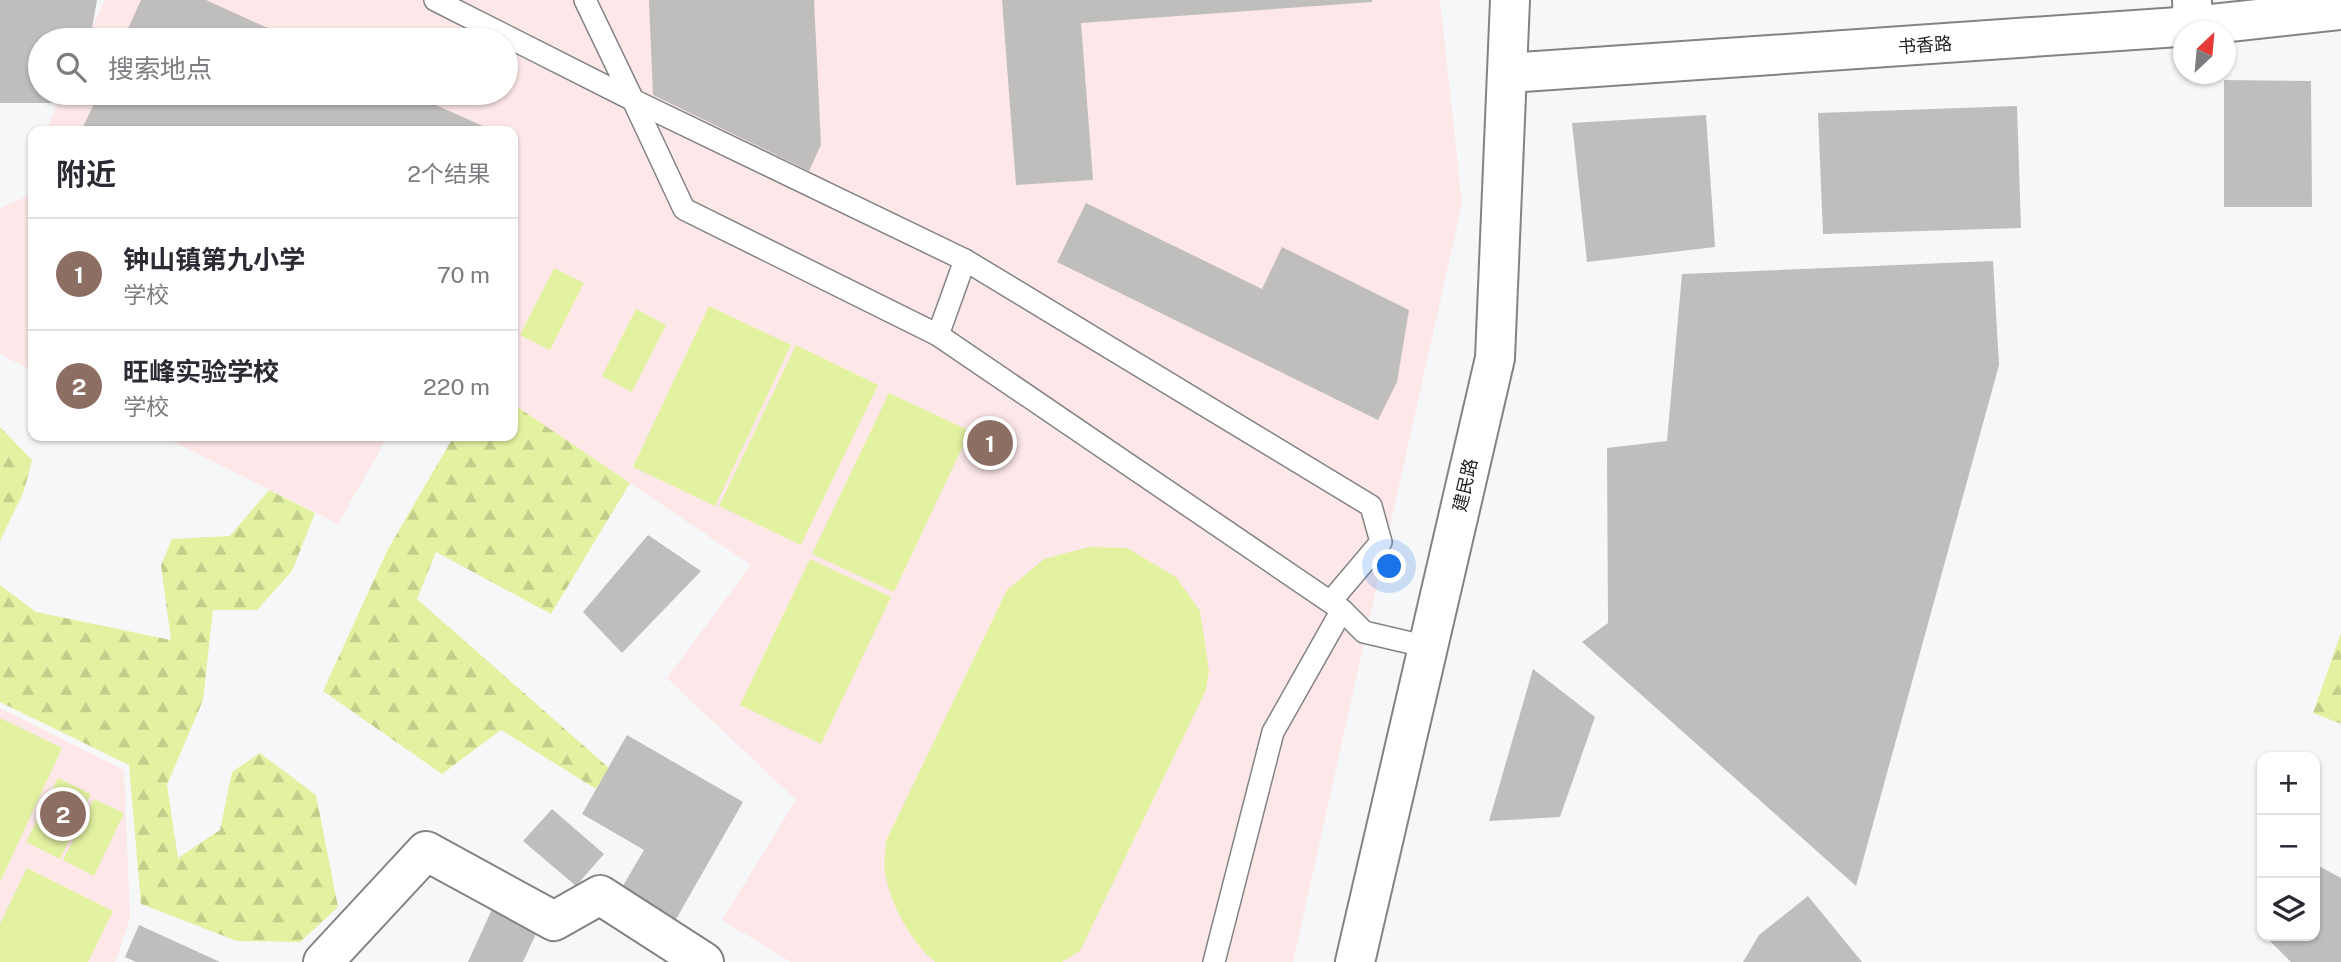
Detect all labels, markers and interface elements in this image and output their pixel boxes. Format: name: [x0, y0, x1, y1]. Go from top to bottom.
north arrow: [2173, 21, 2236, 84]
search box: [28, 28, 518, 105]
street label: 书香路: [1897, 33, 1953, 57]
icon: search: [52, 48, 90, 86]
text: 搜索地点: [108, 53, 212, 84]
text: 附近: [56, 156, 116, 192]
text: 2个结果: [407, 160, 490, 187]
text: 钟山镇第九小学: [123, 244, 305, 275]
text: 1: [74, 261, 84, 288]
text: 70 m: [437, 261, 490, 288]
text: 学校: [123, 281, 169, 308]
text: 旺峰实验学校: [123, 356, 279, 387]
text: 2: [72, 373, 86, 400]
text: 220 m: [423, 373, 490, 400]
text: 学校: [123, 393, 169, 420]
pin: 1: [967, 417, 1013, 469]
street label: 建民路: [1449, 456, 1481, 514]
your location: [1372, 549, 1406, 583]
map controls: [2257, 752, 2320, 941]
button: +: [2257, 752, 2320, 815]
pin: 2: [40, 788, 86, 840]
button: −: [2257, 815, 2320, 878]
button: layers: [2257, 878, 2320, 941]

